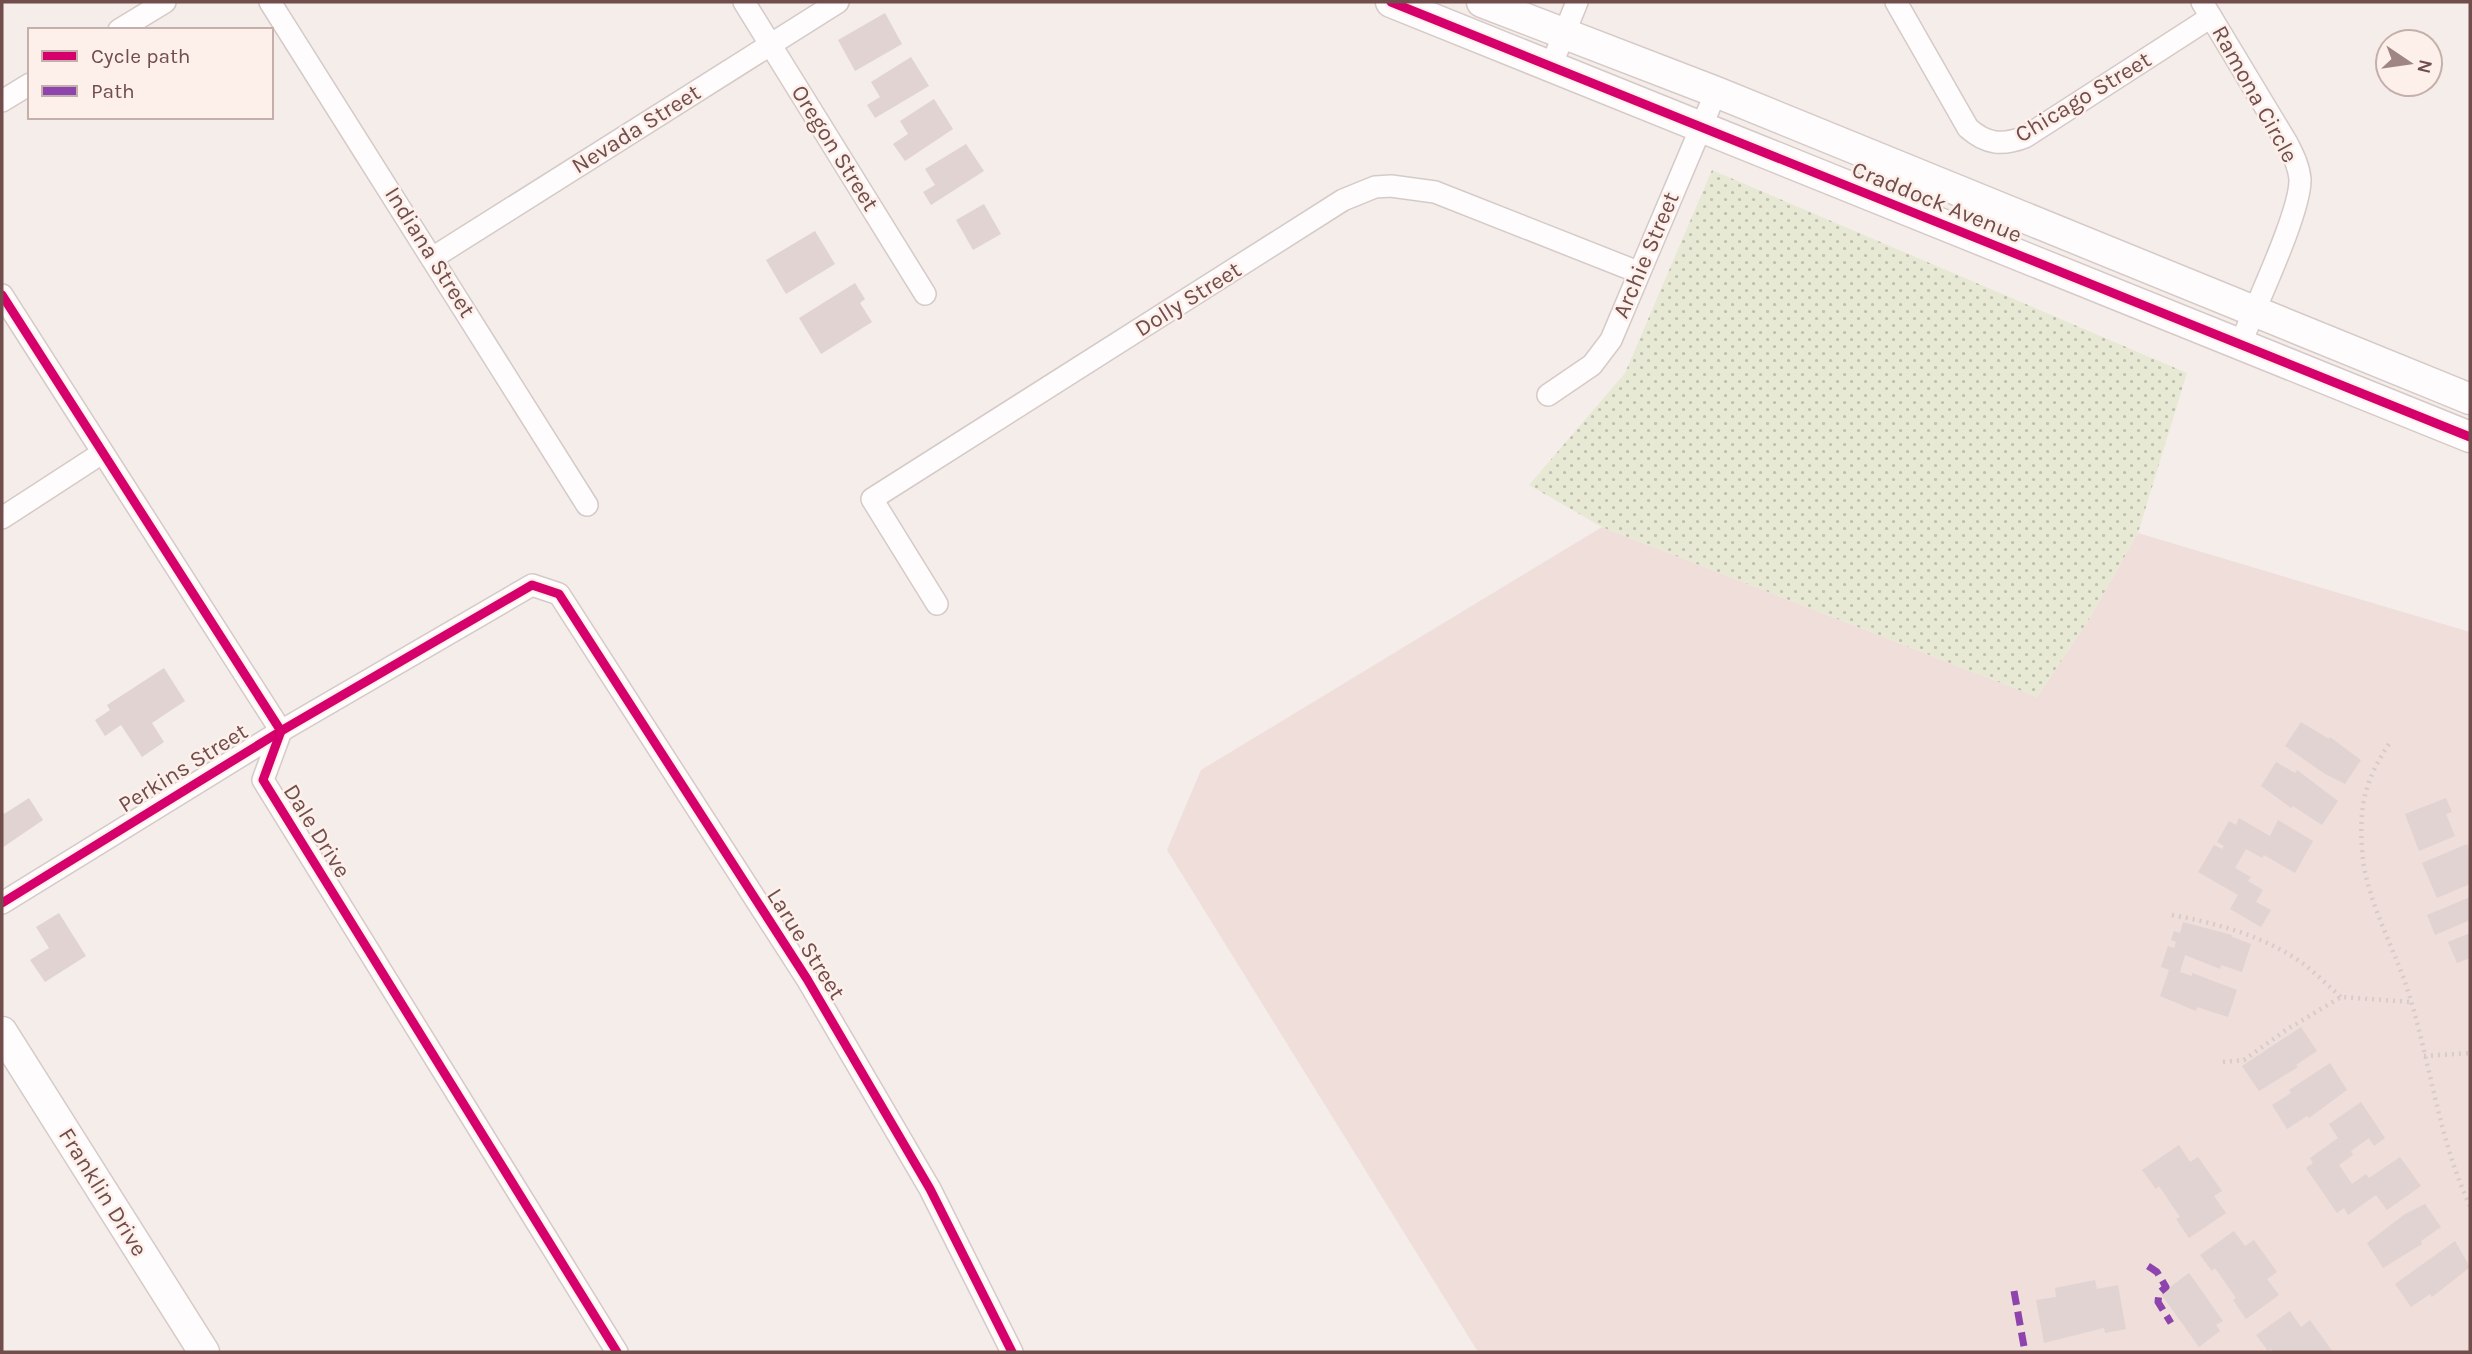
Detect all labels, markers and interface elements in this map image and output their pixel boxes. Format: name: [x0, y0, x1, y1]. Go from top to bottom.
street label: Ramona Circle: [2206, 21, 2304, 167]
legend: [28, 28, 273, 119]
north arrow: [2374, 28, 2444, 98]
text: Cycle path: [91, 44, 191, 68]
street label: Chicago Street: [2010, 46, 2156, 148]
text: N: [2412, 57, 2437, 76]
text: Path: [91, 79, 135, 103]
street label: Nevada Street: [567, 79, 706, 179]
street label: Oregon Street: [786, 80, 885, 216]
street label: Craddock Avenue: [1848, 156, 2026, 248]
street label: Indiana Street: [379, 182, 481, 322]
street label: Archie Street: [1607, 187, 1685, 322]
street label: Dolly Street: [1130, 256, 1246, 342]
street label: Perkins Street: [113, 717, 253, 818]
street label: Dale Drive: [278, 779, 356, 883]
street label: Larue Street: [761, 883, 851, 1005]
street label: Franklin Drive: [53, 1123, 153, 1261]

